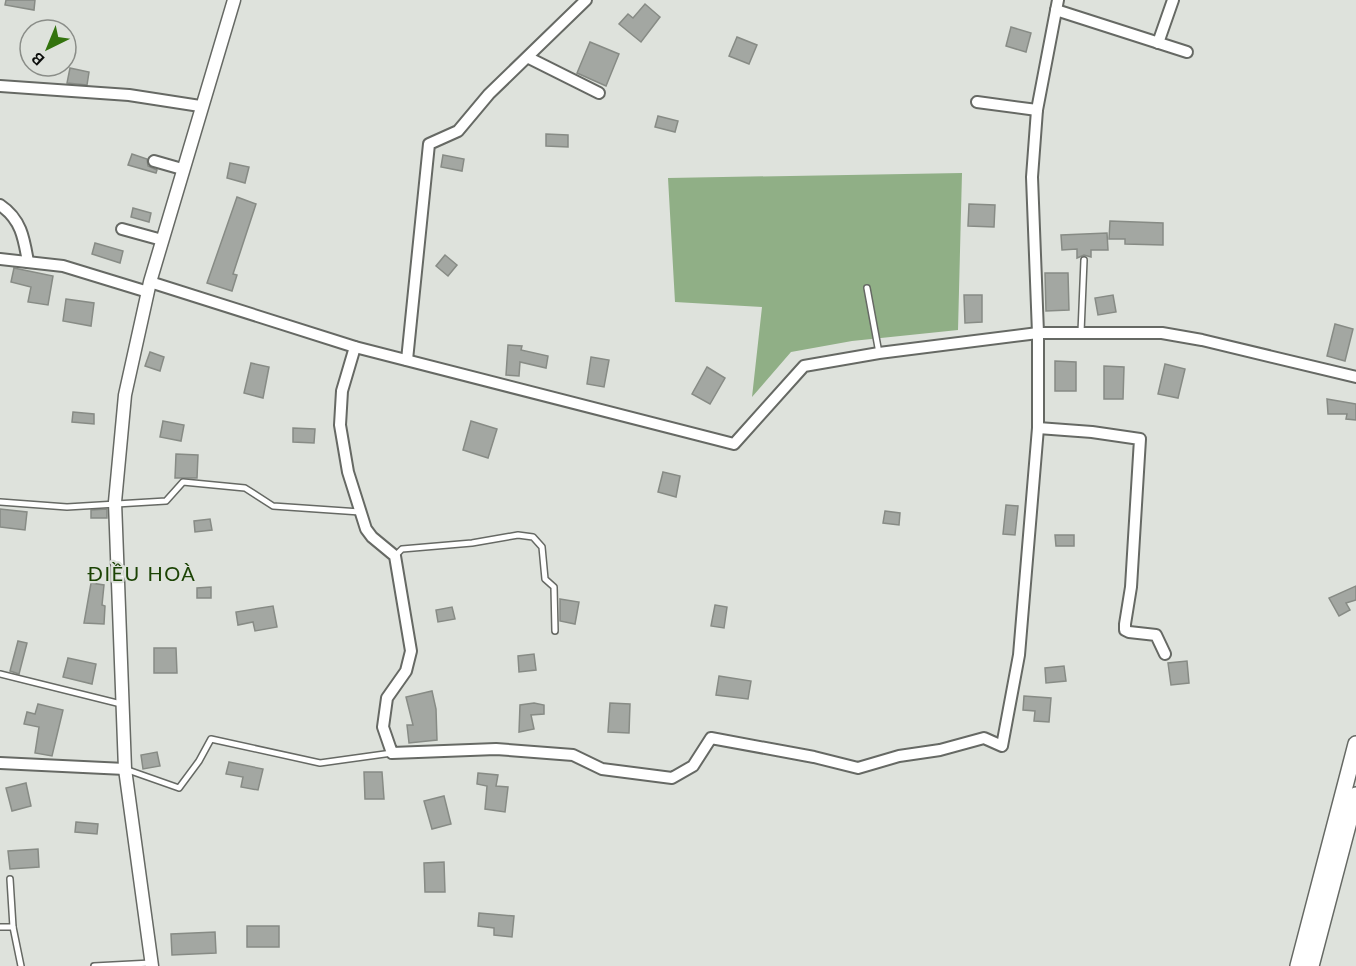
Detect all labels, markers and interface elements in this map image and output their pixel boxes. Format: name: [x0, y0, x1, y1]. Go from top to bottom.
north arrow: [18, 18, 78, 78]
text: B: [27, 49, 48, 70]
district label: ĐIỀU HOÀ: [88, 561, 196, 585]

